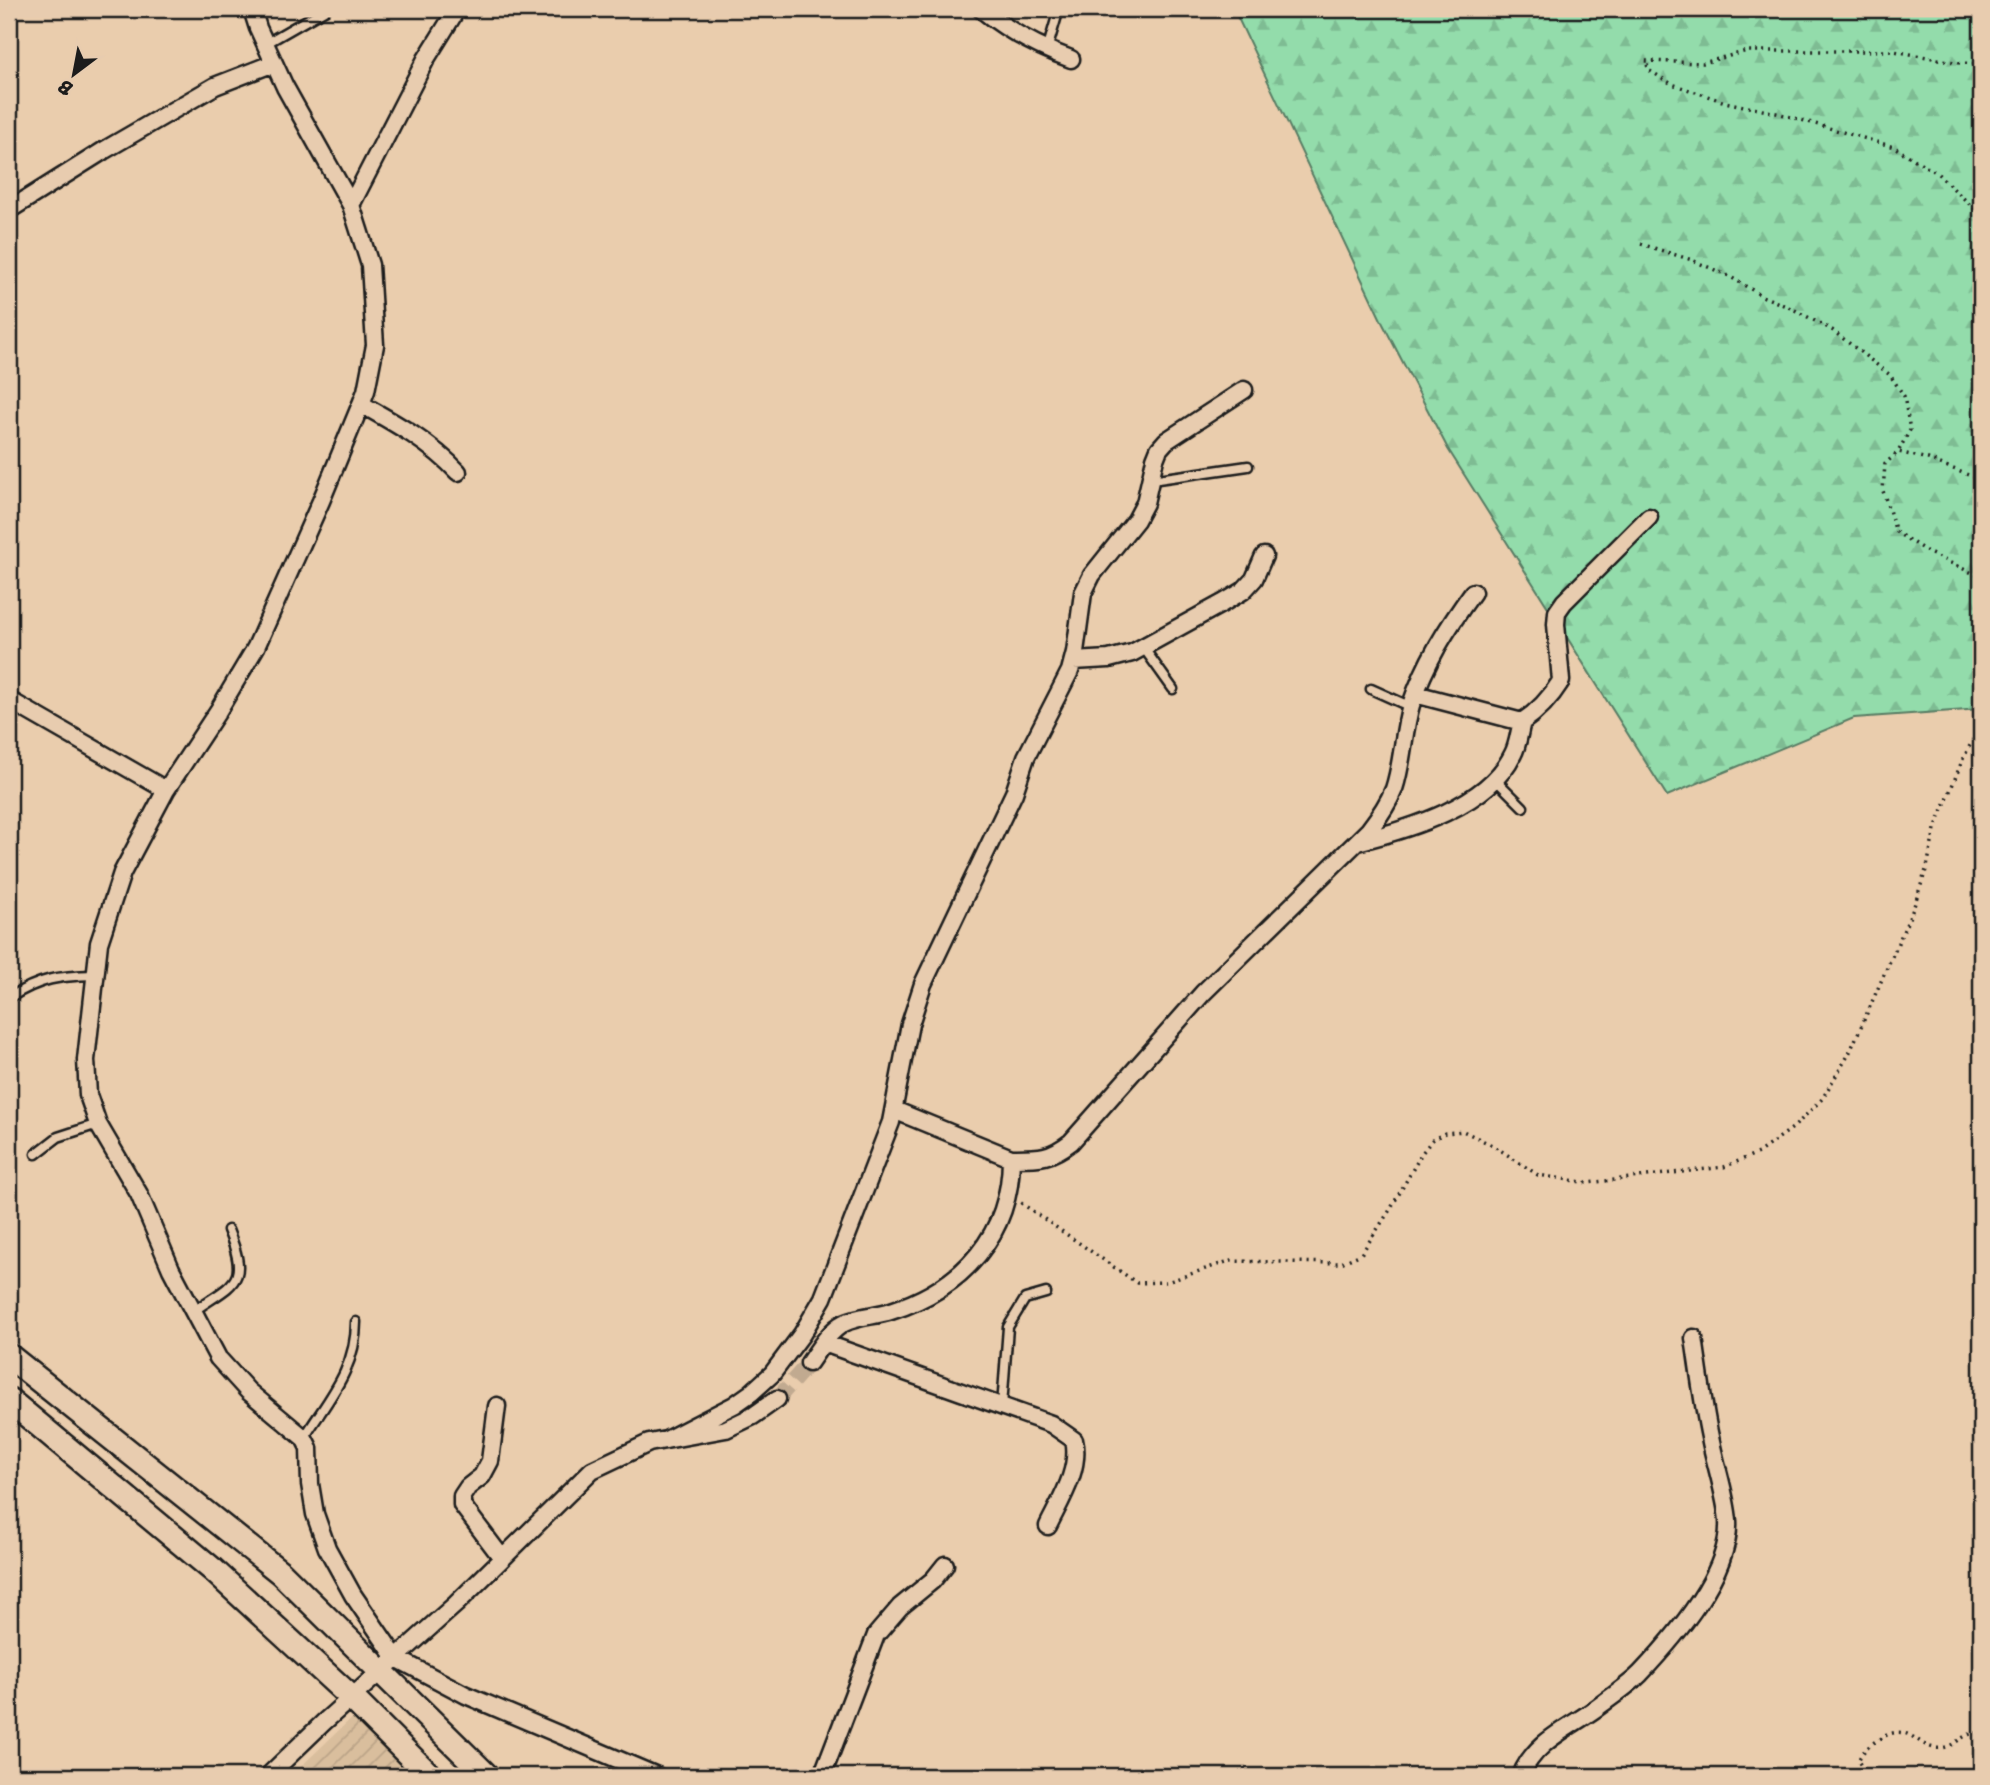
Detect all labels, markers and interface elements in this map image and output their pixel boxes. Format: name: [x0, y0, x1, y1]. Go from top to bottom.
north arrow: [38, 38, 108, 108]
text: B: [51, 71, 79, 105]

